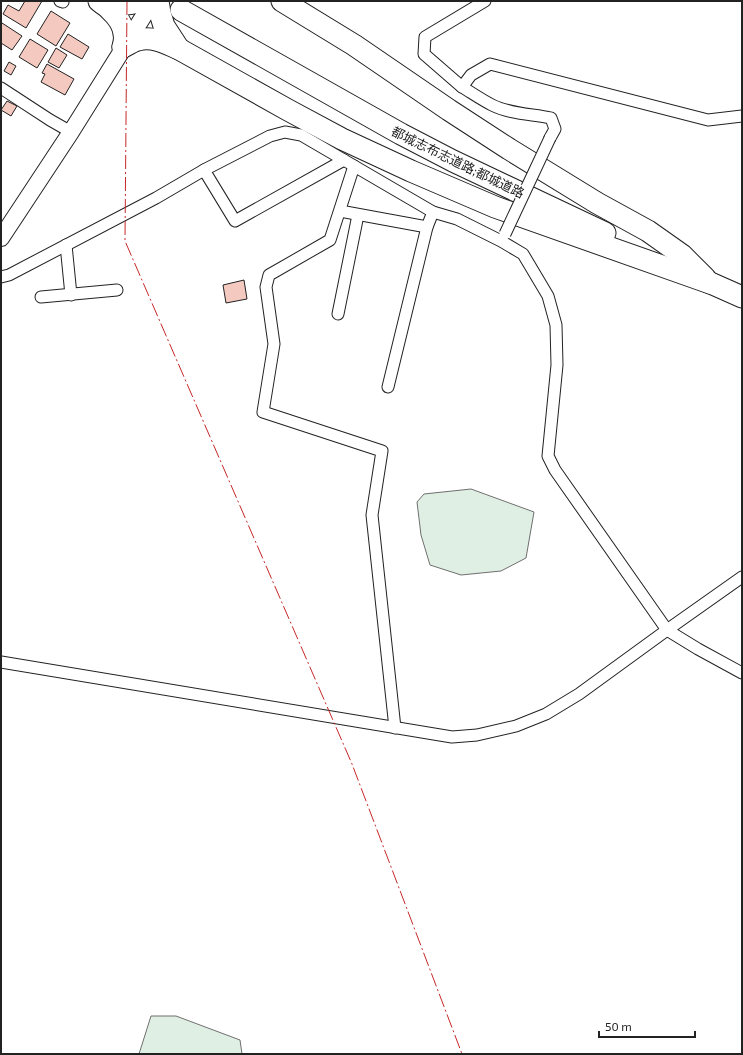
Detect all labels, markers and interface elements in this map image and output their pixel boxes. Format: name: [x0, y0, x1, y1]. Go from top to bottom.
street label: 都城志布志道路;都城道路: [389, 123, 527, 201]
scale bar: [599, 1013, 695, 1039]
text: 50 m: [605, 1019, 632, 1033]

